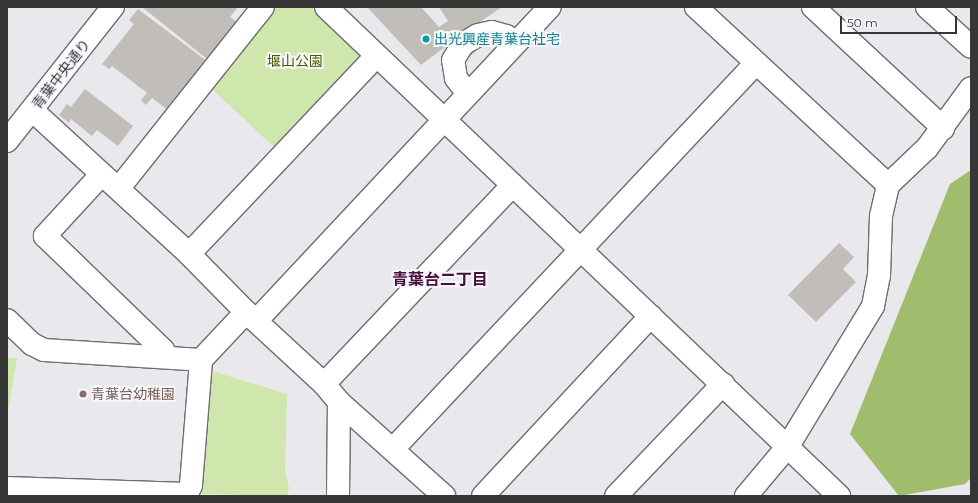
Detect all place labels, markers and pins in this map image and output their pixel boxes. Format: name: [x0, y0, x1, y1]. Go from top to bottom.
place label: 出光興産青葉台社宅: [434, 31, 560, 47]
marker: 出光興産青葉台社宅: [421, 34, 431, 44]
place label: 青葉台幼稚園: [91, 386, 175, 402]
marker: 青葉台幼稚園: [78, 389, 88, 399]

